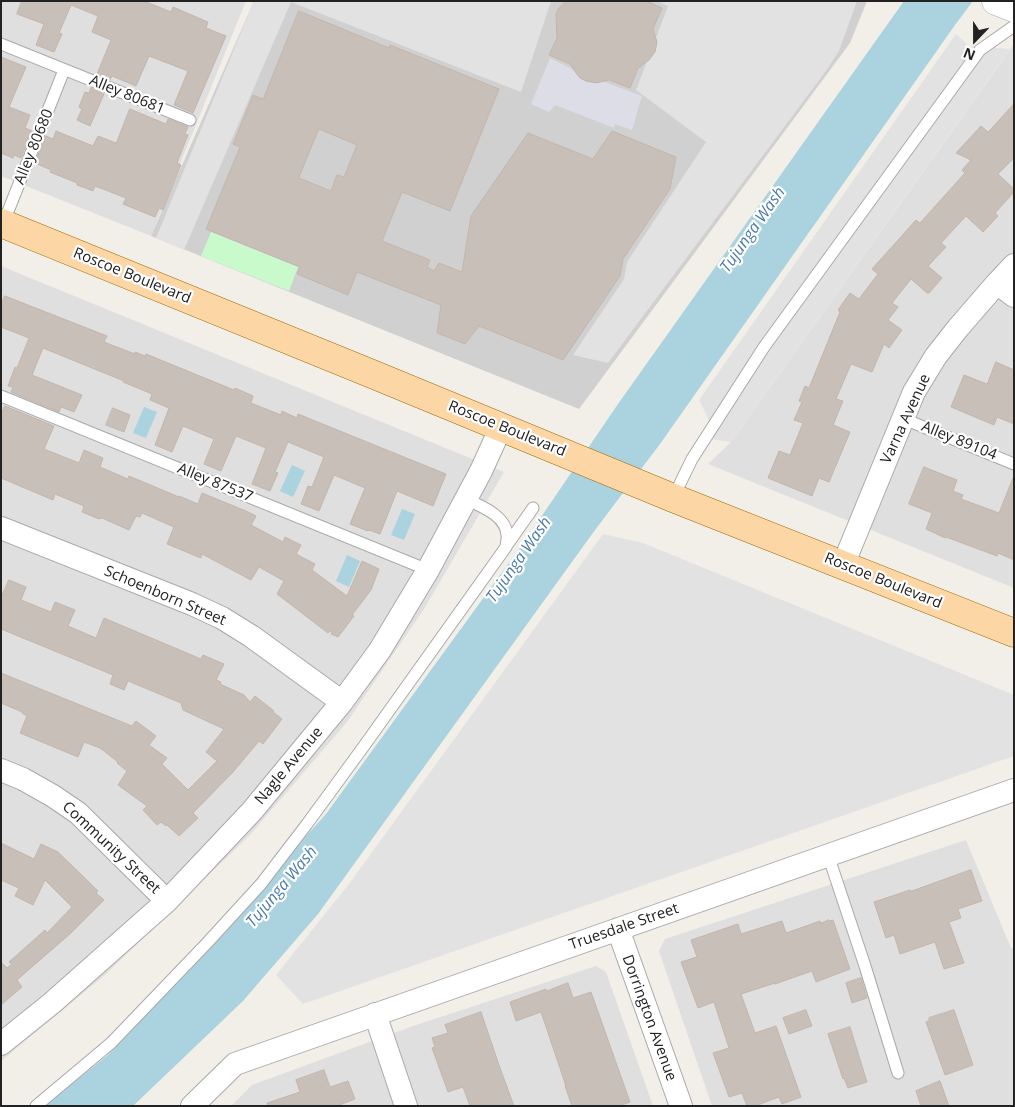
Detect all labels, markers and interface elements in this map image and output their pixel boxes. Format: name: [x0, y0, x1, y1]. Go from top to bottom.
north arrow: [950, 15, 1000, 65]
text: N: [960, 43, 978, 65]
street label: Alley 80681: [87, 72, 167, 118]
street label: Alley 80680: [11, 107, 57, 187]
water label: Tujunga Wash: [716, 184, 790, 276]
street label: Roscoe Boulevard: [71, 244, 193, 308]
street label: Varna Avenue: [877, 371, 935, 467]
street label: Roscoe Boulevard: [446, 397, 568, 461]
street label: Alley 89104: [919, 418, 999, 464]
street label: Alley 87537: [175, 460, 255, 506]
water label: Tujunga Wash: [482, 514, 556, 606]
street label: Roscoe Boulevard: [822, 549, 944, 613]
street label: Schoenborn Street: [101, 562, 229, 630]
street label: Nagle Avenue: [251, 723, 327, 809]
street label: Community Street: [58, 798, 164, 898]
water label: Tujunga Wash: [243, 843, 321, 931]
street label: Truesdale Street: [567, 900, 681, 954]
street label: Dorrington Avenue: [618, 952, 680, 1084]

